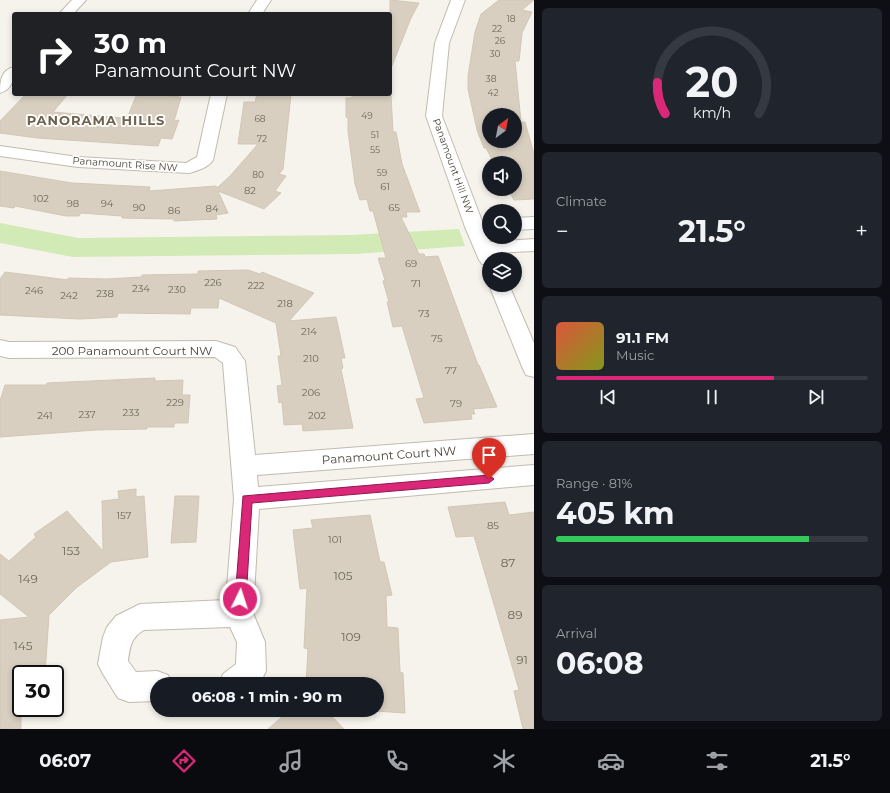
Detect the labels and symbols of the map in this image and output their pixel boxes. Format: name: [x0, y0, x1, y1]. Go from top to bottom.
house number: 18: [507, 13, 516, 24]
house number: 22: [492, 23, 502, 34]
house number: 26: [495, 35, 506, 46]
house number: 30: [489, 48, 501, 59]
house number: 38: [486, 73, 497, 84]
house number: 42: [487, 87, 499, 98]
north arrow: [482, 108, 522, 148]
house number: 49: [361, 110, 373, 121]
district label: PANORAMA HILLS: [27, 112, 165, 128]
house number: 68: [254, 113, 266, 124]
street label: Panamount Hill NW: [430, 117, 476, 215]
house number: 51: [371, 129, 379, 140]
house number: 72: [257, 133, 267, 144]
house number: 55: [370, 144, 380, 155]
street label: Panamount Rise NW: [72, 154, 178, 174]
house number: 59: [377, 167, 388, 178]
house number: 80: [252, 169, 264, 180]
house number: 61: [380, 180, 390, 193]
house number: 82: [244, 184, 256, 197]
house number: 102: [33, 192, 49, 205]
house number: 98: [67, 197, 79, 210]
house number: 94: [101, 197, 114, 210]
house number: 90: [133, 201, 146, 214]
house number: 65: [388, 201, 400, 214]
house number: 84: [206, 202, 219, 215]
house number: 86: [168, 204, 180, 217]
house number: 69: [405, 257, 417, 270]
house number: 226: [204, 276, 222, 289]
house number: 71: [411, 277, 421, 290]
house number: 222: [247, 279, 265, 292]
house number: 234: [132, 282, 150, 295]
house number: 230: [168, 283, 186, 296]
house number: 246: [25, 284, 43, 297]
house number: 238: [96, 287, 114, 300]
house number: 242: [60, 289, 78, 302]
house number: 218: [277, 297, 293, 310]
house number: 73: [418, 307, 430, 320]
house number: 214: [301, 325, 317, 338]
house number: 75: [431, 332, 443, 345]
street label: 200 Panamount Court NW: [52, 343, 212, 358]
house number: 210: [303, 352, 319, 365]
house number: 77: [445, 364, 457, 377]
house number: 206: [302, 386, 320, 399]
house number: 229: [166, 396, 184, 409]
house number: 79: [450, 397, 462, 410]
house number: 233: [123, 406, 140, 419]
house number: 237: [78, 408, 96, 421]
house number: 241: [37, 409, 53, 422]
house number: 202: [308, 409, 326, 422]
pin: [472, 438, 506, 479]
street label: Panamount Court NW: [321, 443, 457, 467]
house number: 157: [116, 509, 132, 522]
house number: 85: [487, 519, 499, 532]
house number: 101: [328, 533, 342, 546]
house number: 153: [62, 543, 80, 558]
house number: 87: [501, 555, 515, 570]
house number: 105: [333, 568, 353, 583]
house number: 149: [18, 571, 38, 586]
position arrow: [219, 578, 261, 620]
house number: 89: [508, 607, 522, 622]
house number: 109: [341, 629, 361, 644]
house number: 145: [13, 638, 33, 653]
house number: 91: [516, 652, 528, 667]
speed limit sign: 30: [12, 665, 64, 717]

